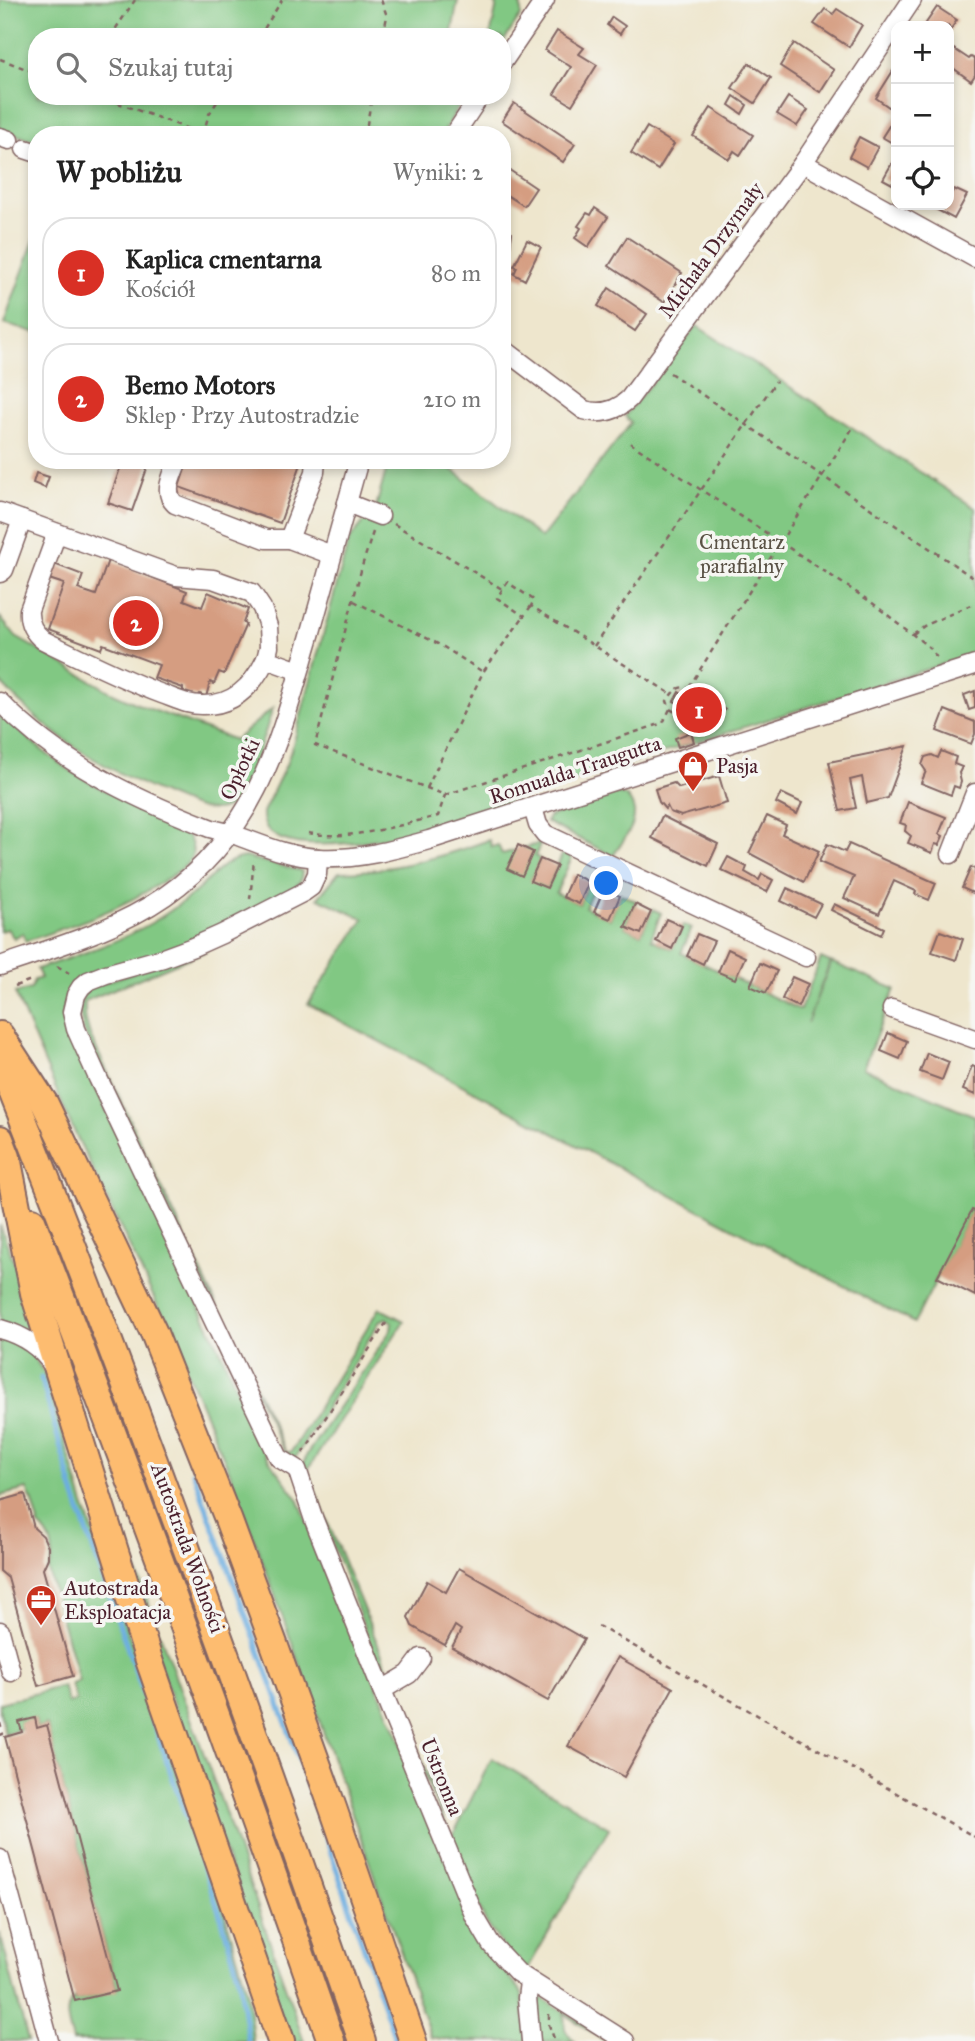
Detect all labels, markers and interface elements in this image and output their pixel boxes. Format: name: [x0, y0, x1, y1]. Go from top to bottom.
map controls: [891, 21, 954, 210]
button: +: [891, 21, 954, 84]
search box: [28, 28, 511, 105]
icon: search: [52, 48, 90, 86]
text: Szukaj tutaj: [108, 51, 233, 83]
button: −: [891, 84, 954, 147]
button: locate: [891, 147, 954, 210]
text: W pobliżu: [56, 154, 182, 190]
text: Wyniki: 2: [393, 158, 483, 186]
street label: Michała Drzymały: [653, 176, 770, 323]
text: Kaplica cmentarna: [125, 243, 321, 275]
text: 1: [76, 259, 86, 287]
text: 80 m: [431, 259, 481, 287]
text: Kościół: [125, 275, 195, 303]
text: Bemo Motors: [125, 369, 275, 401]
text: 2: [75, 385, 87, 413]
text: 210 m: [423, 385, 481, 413]
text: Sklep · Przy Autostradzie: [125, 401, 359, 429]
park label: Cmentarz parafialny: [699, 529, 785, 579]
pin: 2: [113, 597, 159, 649]
pin: 1: [676, 684, 722, 736]
street label: Romualda Traugutta: [486, 730, 664, 810]
street label: Opłotki: [214, 734, 266, 804]
shop icon: Pasja: [676, 749, 710, 793]
place label: Pasja: [716, 753, 758, 779]
your location: [589, 866, 623, 900]
street label: Autostrada Wolności: [145, 1459, 231, 1637]
place label: Autostrada Eksploatacja: [63, 1575, 171, 1625]
office icon: Autostrada Eksploatacja: [24, 1583, 58, 1627]
street label: Ustronna: [415, 1734, 469, 1820]

